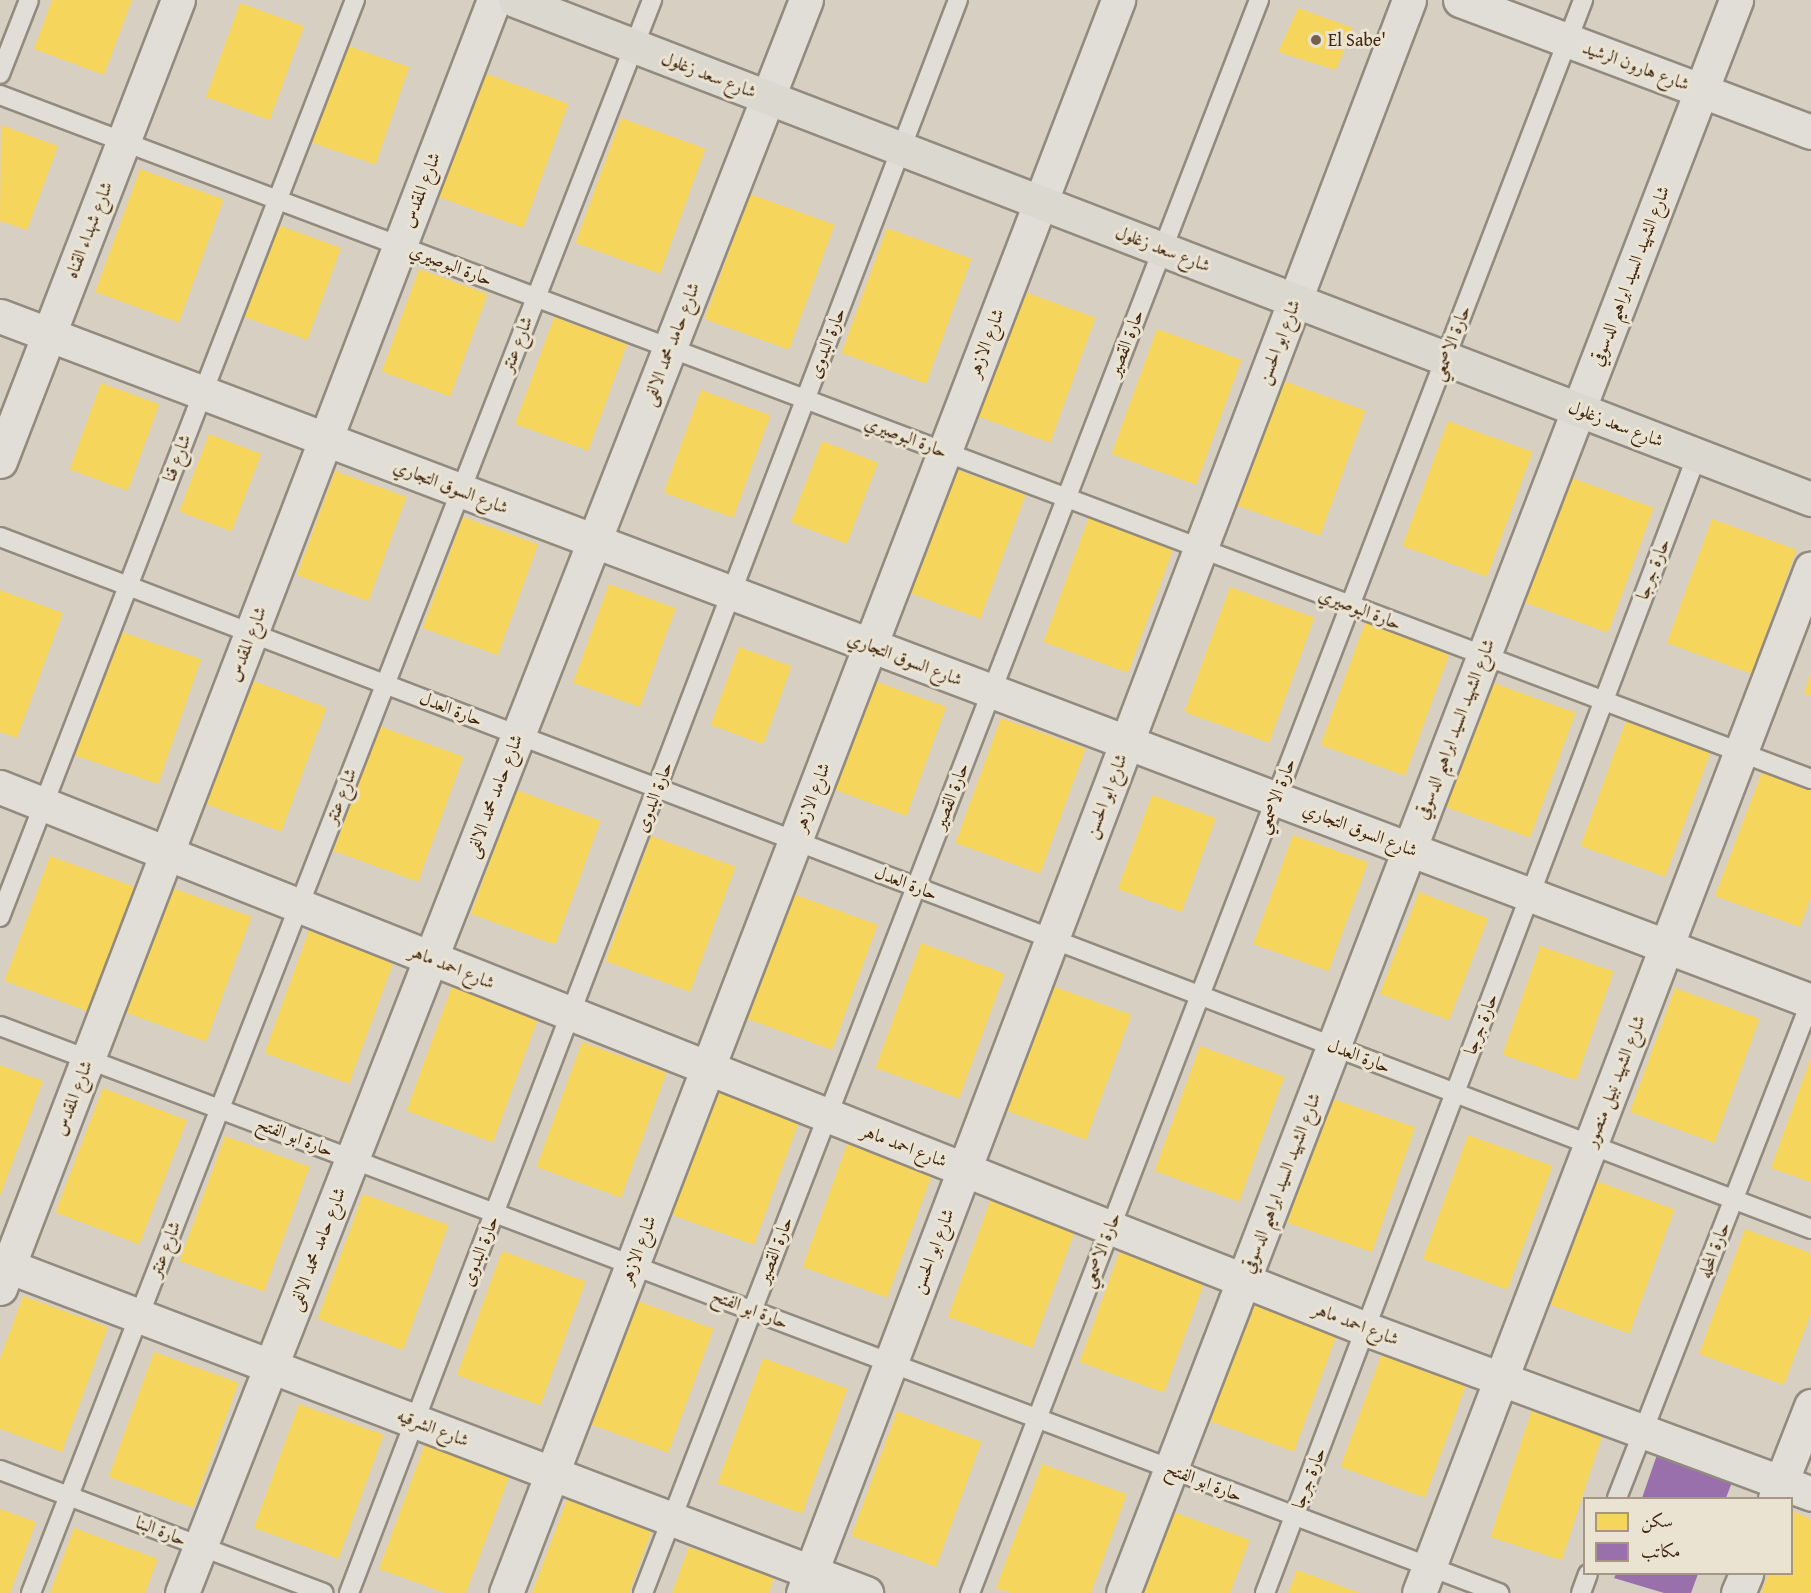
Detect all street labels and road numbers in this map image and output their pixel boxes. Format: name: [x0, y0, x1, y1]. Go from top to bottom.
street label: شارع هارون الرشيد: [1580, 37, 1692, 95]
street label: شارع سعد زغلول: [659, 47, 759, 103]
street label: شارع المقدس: [397, 149, 445, 231]
street label: شارع شهداء القناه: [61, 179, 117, 281]
street label: شارع الشهيد السيد ابراهيم الدسوقي: [1586, 183, 1674, 369]
street label: شارع سعد زغلول: [1113, 221, 1213, 277]
street label: حارة البوصيري: [407, 239, 495, 291]
street label: شارع حامد محمد الالفى: [638, 279, 704, 409]
street label: شارع ابو الحسن: [1253, 296, 1305, 388]
street label: حارة الاصمعي: [1427, 302, 1475, 384]
street label: حارة البدوى: [804, 305, 850, 381]
street label: شارع الازهر: [963, 305, 1009, 381]
street label: حارة القصير: [1103, 307, 1149, 379]
street label: شارع عنتر: [497, 313, 537, 375]
street label: شارع سعد زغلول: [1566, 396, 1666, 452]
street label: حارة البوصيري: [862, 411, 950, 463]
street label: شارع قنا: [158, 431, 196, 485]
street label: شارع السوق التجاري: [391, 455, 511, 519]
street label: حارة جرجا: [1632, 535, 1674, 603]
street label: حارة البوصيري: [1316, 583, 1404, 635]
street label: شارع المقدس: [223, 603, 271, 685]
street label: شارع السوق التجاري: [845, 627, 965, 691]
street label: شارع الشهيد السيد ابراهيم الدسوقي: [1411, 636, 1499, 822]
street label: حارة العدل: [416, 687, 486, 731]
street label: شارع حامد محمد الالفى: [461, 731, 527, 861]
street label: شارع ابو الحسن: [1080, 750, 1132, 842]
street label: حارة الاصمعي: [1252, 755, 1300, 837]
street label: حارة البدوى: [631, 759, 677, 835]
street label: شارع الازهر: [789, 759, 835, 835]
street label: حارة القصير: [928, 760, 974, 832]
street label: شارع عنتر: [321, 765, 361, 827]
street label: شارع السوق التجاري: [1300, 798, 1420, 862]
street label: حارة العدل: [871, 861, 941, 905]
street label: شارع احمد ماهر: [406, 940, 498, 994]
street label: حارة جرجا: [1460, 990, 1502, 1058]
street label: شارع الشهيد نبيل منصور: [1580, 1012, 1650, 1150]
street label: حارة العدل: [1324, 1034, 1394, 1078]
street label: شارع المقدس: [49, 1057, 97, 1139]
street label: شارع الشهيد السيد ابراهيم الدسوقي: [1237, 1090, 1325, 1276]
street label: حارة ابو الفتح: [254, 1113, 336, 1161]
street label: شارع احمد ماهر: [858, 1120, 950, 1172]
street label: شارع حامد محمد الالفى: [284, 1184, 350, 1314]
street label: شارع ابو الحسن: [907, 1205, 959, 1297]
street label: حارة الاصمعي: [1077, 1209, 1125, 1291]
street label: شارع الازهر: [615, 1212, 661, 1288]
street label: حارة البدوى: [457, 1213, 503, 1289]
street label: حارة القصير: [752, 1214, 798, 1286]
street label: شارع عنتر: [145, 1218, 185, 1280]
street label: حارة المحله: [1693, 1219, 1735, 1281]
street label: حارة ابو الفتح: [709, 1285, 791, 1333]
street label: شارع احمد ماهر: [1310, 1298, 1402, 1350]
street label: شارع الشرقيه: [394, 1404, 472, 1452]
street label: حارة جرجا: [1288, 1444, 1330, 1512]
street label: حارة ابو الفتح: [1163, 1458, 1245, 1506]
street label: حارة البنا: [132, 1511, 190, 1551]

